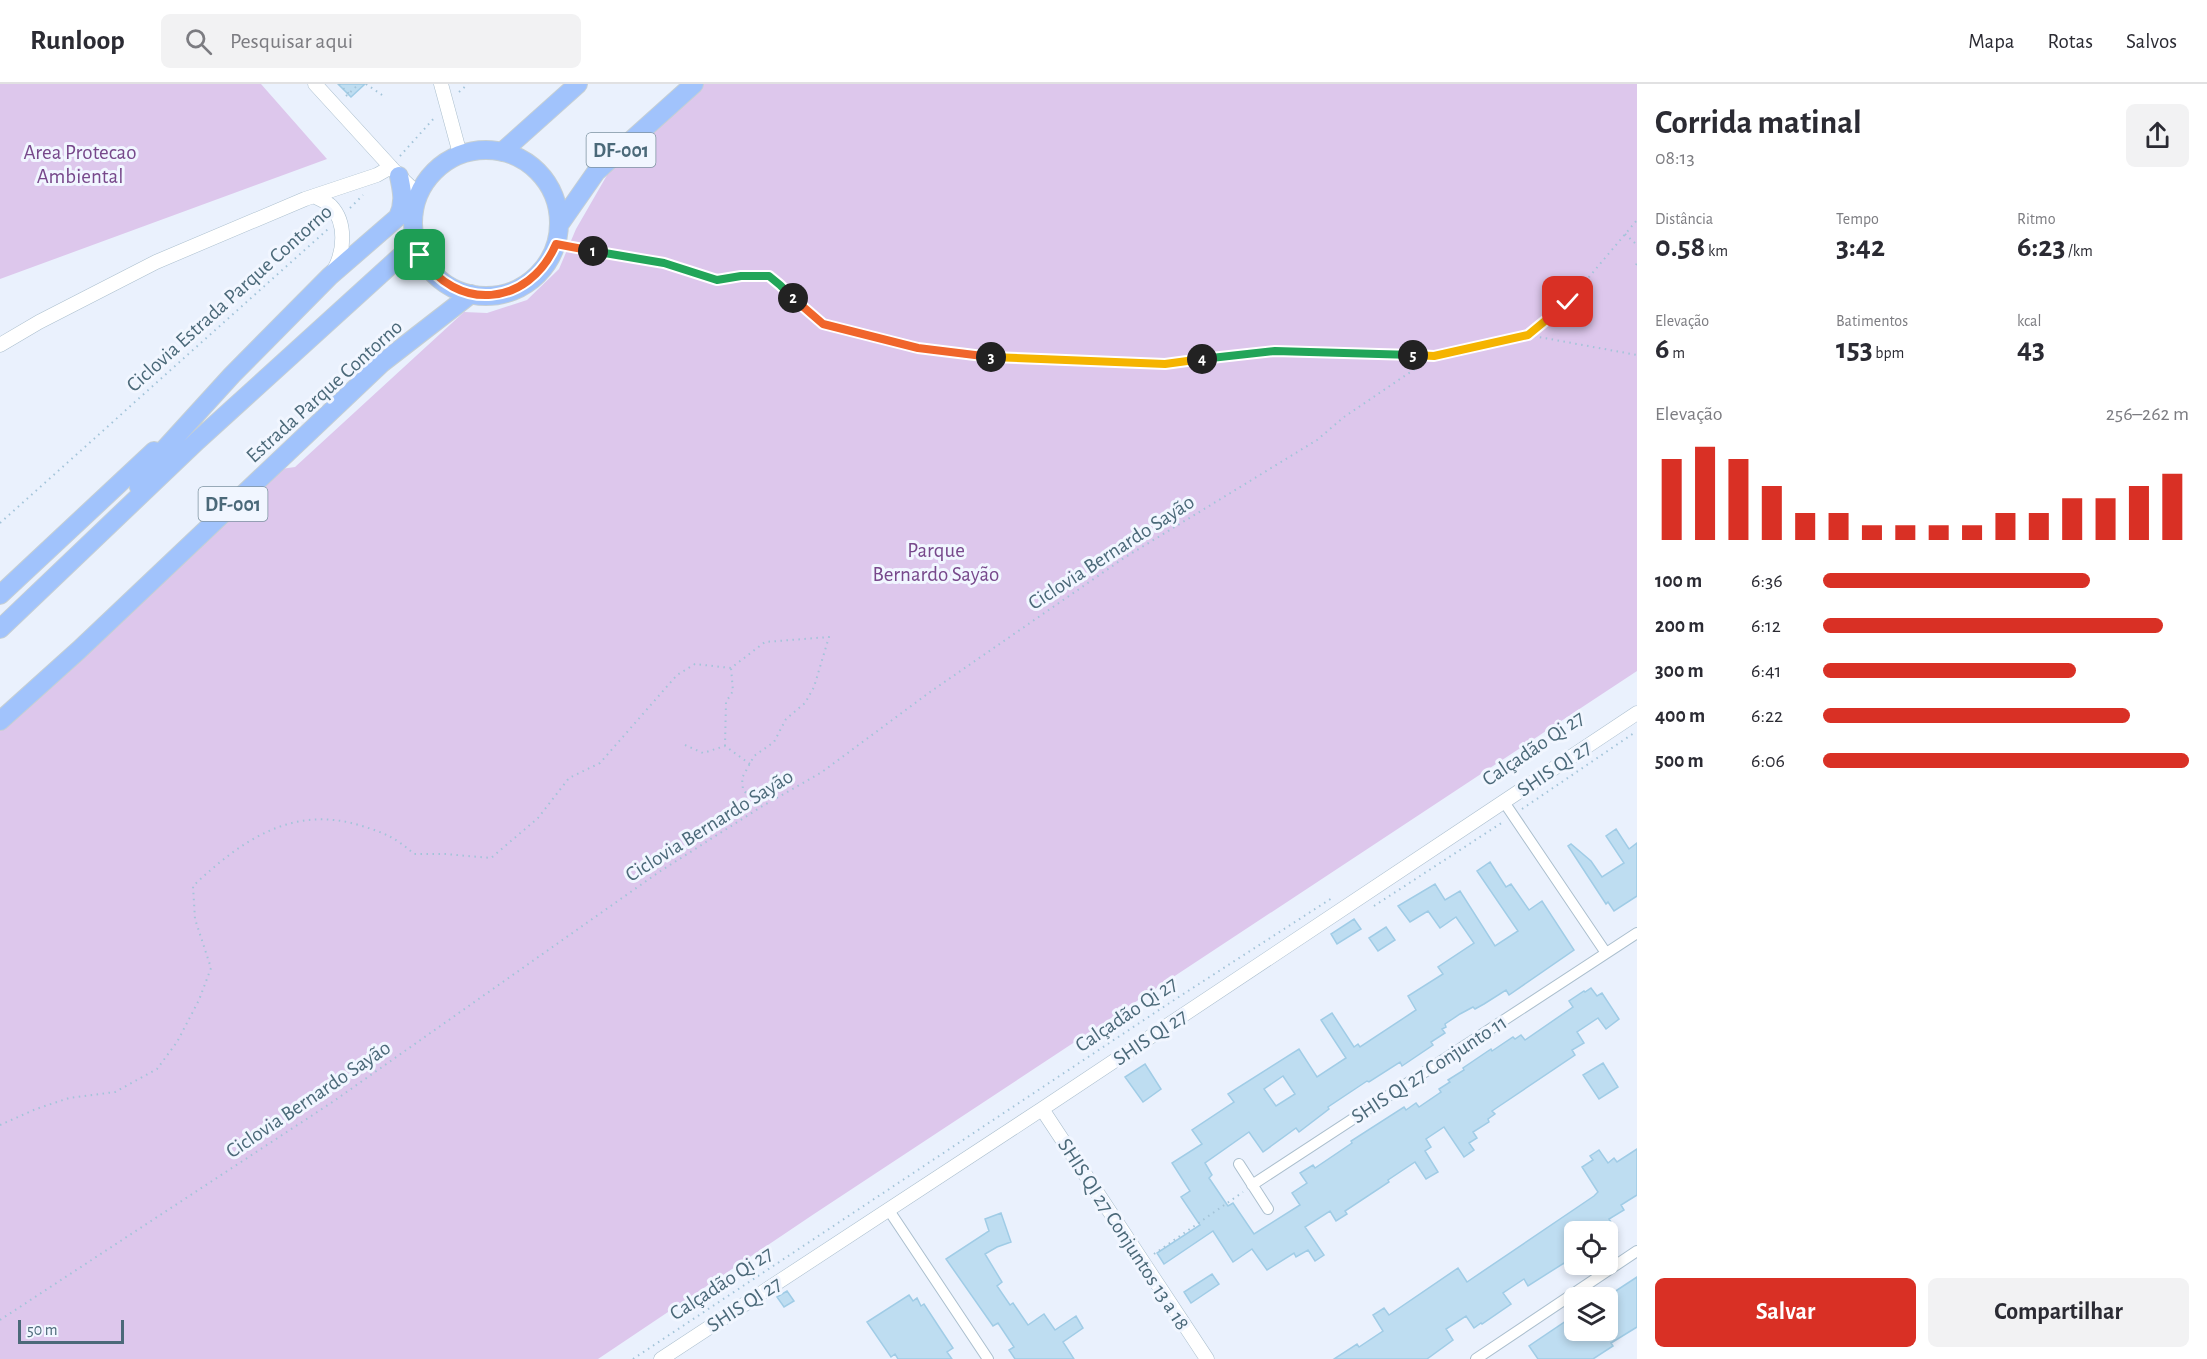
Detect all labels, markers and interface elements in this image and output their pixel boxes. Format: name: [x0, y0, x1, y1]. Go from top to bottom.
search box: [161, 14, 581, 68]
icon: search: [182, 25, 215, 58]
text: Runloop: [30, 27, 125, 55]
text: Pesquisar aqui: [230, 30, 353, 52]
text: Mapa: [1968, 31, 2015, 52]
text: Rotas: [2048, 31, 2093, 52]
text: Salvos: [2126, 31, 2177, 52]
button: share: [2126, 104, 2189, 167]
text: Corrida matinal: [1655, 107, 1862, 140]
road number: DF-001: [586, 133, 656, 167]
park label: Area Protecao Ambiental: [23, 142, 137, 187]
text: 08:13: [1655, 148, 1695, 168]
street label: Ciclovia Estrada Parque Contorno: [121, 199, 337, 397]
text: Distância: [1655, 211, 1713, 227]
text: Tempo: [1836, 211, 1879, 227]
text: Ritmo: [2017, 211, 2056, 227]
pin: [394, 229, 445, 280]
text: 0.58: [1655, 232, 1705, 262]
text: 3:42: [1836, 232, 1885, 262]
text: 6:23: [2017, 232, 2065, 262]
pin: 1: [578, 236, 608, 266]
icon: arrive: [403, 238, 436, 271]
text: 1: [590, 243, 596, 259]
text: km: [1705, 243, 1728, 259]
text: /km: [2065, 243, 2093, 259]
pin: [1542, 276, 1593, 327]
pin: 2: [778, 283, 808, 313]
icon: check: [1551, 285, 1584, 318]
text: 2: [789, 290, 797, 306]
text: Elevação: [1655, 313, 1709, 329]
text: Batimentos: [1836, 313, 1908, 329]
text: kcal: [2017, 313, 2041, 329]
street label: Estrada Parque Contorno: [241, 314, 407, 468]
text: 6: [1655, 334, 1670, 364]
text: 153: [1836, 334, 1873, 364]
text: 43: [2017, 334, 2045, 364]
pin: 5: [1398, 340, 1428, 370]
pin: 3: [976, 342, 1006, 372]
pin: 4: [1187, 344, 1217, 374]
text: m: [1670, 345, 1685, 361]
text: bpm: [1873, 345, 1904, 361]
text: 5: [1410, 347, 1416, 363]
text: 3: [988, 349, 994, 365]
text: 4: [1198, 351, 1206, 367]
text: Elevação: [1655, 404, 1723, 424]
text: 256–262 m: [2106, 404, 2189, 424]
road number: DF-001: [198, 487, 268, 521]
street label: Ciclovia Bernardo Sayão: [1025, 491, 1198, 614]
park label: Parque Bernardo Sayão: [873, 540, 999, 585]
text: 100 m: [1655, 571, 1702, 591]
text: 6:36: [1751, 571, 1783, 591]
text: 200 m: [1655, 616, 1704, 636]
text: 6:12: [1751, 616, 1781, 636]
text: 300 m: [1655, 661, 1704, 681]
text: 6:41: [1751, 661, 1781, 681]
text: 400 m: [1655, 706, 1705, 726]
text: 6:22: [1751, 706, 1783, 726]
street label: Calçadão Qi 27: [1479, 707, 1588, 790]
street label: SHIS QI 27: [1514, 736, 1595, 801]
text: 500 m: [1655, 751, 1704, 771]
text: 6:06: [1751, 751, 1785, 771]
street label: Ciclovia Bernardo Sayão: [622, 765, 797, 886]
street label: Calçadão Qi 27: [1072, 973, 1181, 1056]
street label: SHIS QI 27: [1110, 1005, 1191, 1070]
street label: SHIS QI 27 Conjunto 11: [1348, 1011, 1511, 1127]
street label: Ciclovia Bernardo Sayão: [222, 1037, 394, 1162]
street label: SHIS QI 27 Conjuntos 13 a 18: [1054, 1135, 1193, 1334]
map controls: [1564, 1221, 1618, 1341]
button: locate: [1564, 1221, 1618, 1275]
street label: Calçadão Qi 27: [666, 1242, 777, 1324]
street label: SHIS QI 27: [703, 1273, 785, 1336]
button: Salvar: [1655, 1278, 1916, 1347]
button: Compartilhar: [1928, 1278, 2189, 1347]
button: layers: [1564, 1287, 1618, 1341]
scale bar: [18, 1317, 124, 1344]
text: 50 m: [27, 1322, 58, 1338]

